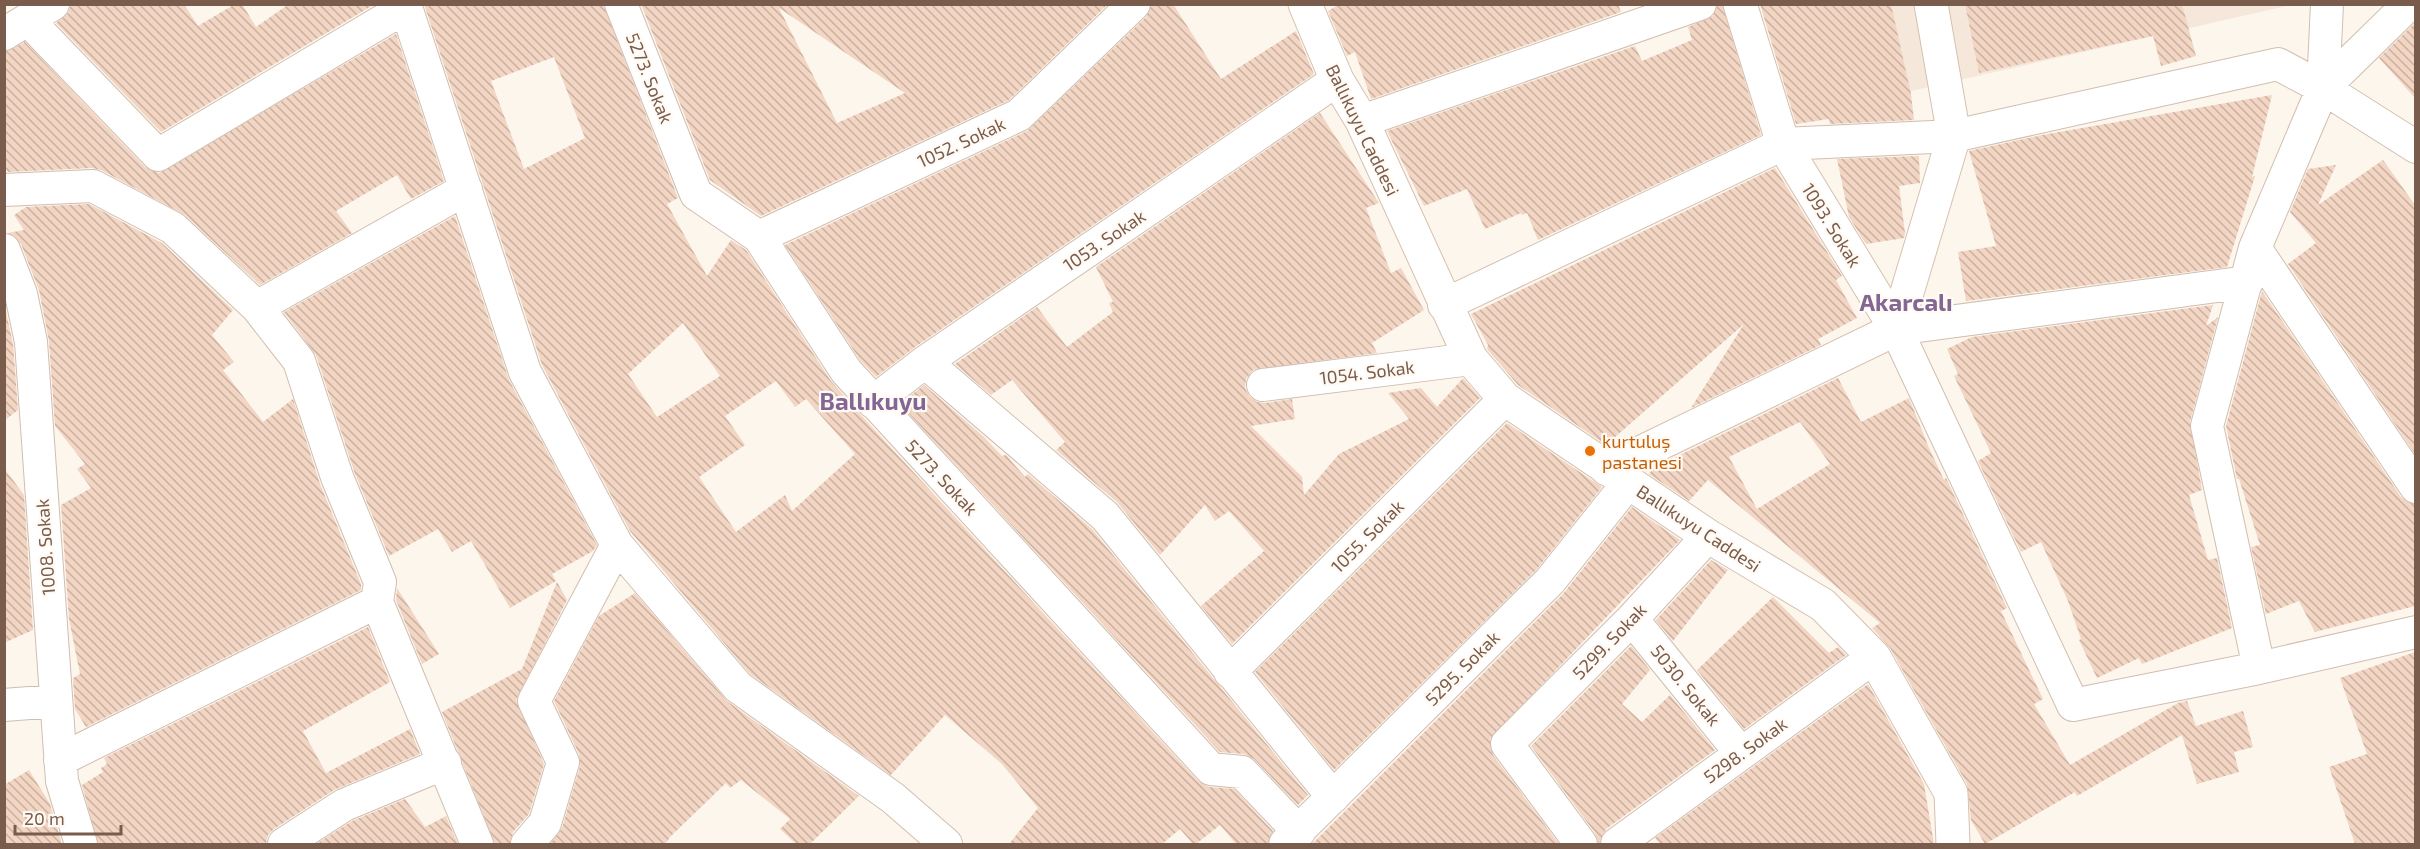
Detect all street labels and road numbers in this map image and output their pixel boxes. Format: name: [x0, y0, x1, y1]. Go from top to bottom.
street label: 5273. Sokak: [622, 30, 678, 126]
street label: Ballıkuyu Caddesi: [1322, 61, 1404, 199]
street label: 1052. Sokak: [914, 112, 1008, 172]
street label: 1093. Sokak: [1798, 179, 1866, 271]
street label: 1053. Sokak: [1059, 205, 1149, 275]
street label: 1054. Sokak: [1318, 355, 1416, 389]
street label: 5273. Sokak: [901, 435, 983, 519]
street label: Ballıkuyu Caddesi: [1633, 480, 1765, 576]
street label: 1055. Sokak: [1326, 495, 1408, 577]
street label: 1008. Sokak: [31, 498, 59, 596]
street label: 5299. Sokak: [1567, 598, 1651, 684]
street label: 5295. Sokak: [1420, 626, 1504, 710]
street label: 5030. Sokak: [1647, 640, 1725, 730]
street label: 5298. Sokak: [1699, 712, 1791, 788]

